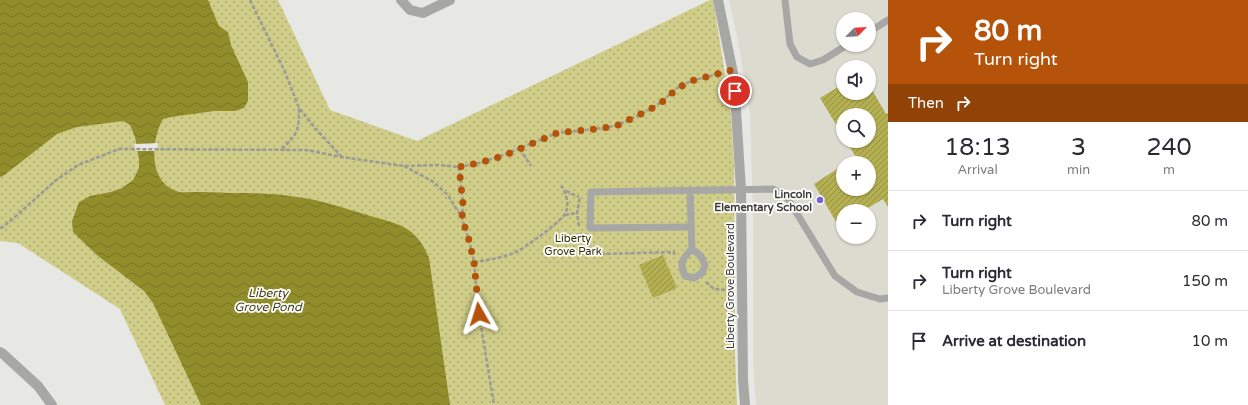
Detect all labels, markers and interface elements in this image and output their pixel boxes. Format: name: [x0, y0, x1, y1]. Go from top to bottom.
north arrow: [836, 12, 876, 52]
map controls: [836, 12, 876, 244]
text: 80 m: [974, 14, 1042, 48]
icon: right: [908, 16, 960, 68]
text: Turn right: [974, 48, 1058, 70]
button: sound: [836, 60, 876, 100]
pin: [718, 74, 752, 108]
icon: arrive: [724, 80, 746, 102]
icon: right: [952, 92, 974, 114]
text: Then: [908, 94, 944, 112]
button: search: [836, 108, 876, 148]
text: 18:13: [944, 133, 1011, 162]
text: 3: [1071, 133, 1086, 162]
text: 240: [1146, 133, 1192, 162]
button: +: [836, 156, 876, 196]
text: Arrival: [957, 162, 998, 178]
text: min: [1067, 162, 1090, 178]
text: m: [1163, 162, 1175, 178]
place label: Lincoln Elementary School: [714, 188, 812, 215]
marker: Lincoln Elementary School: [815, 195, 825, 205]
button: −: [836, 204, 876, 244]
icon: right: [908, 210, 930, 232]
text: Turn right: [942, 212, 1012, 230]
text: 80 m: [1191, 212, 1228, 230]
street label: Liberty Grove Boulevard: [724, 223, 737, 349]
park label: Liberty Grove Park: [544, 232, 602, 258]
text: Turn right: [942, 264, 1012, 282]
icon: right: [908, 270, 930, 292]
text: 150 m: [1182, 272, 1228, 290]
text: Liberty Grove Boulevard: [942, 282, 1091, 298]
water label: Liberty Grove Pond: [235, 286, 303, 314]
position arrow: [458, 293, 500, 335]
icon: arrive: [908, 330, 930, 352]
text: Arrive at destination: [942, 332, 1086, 350]
text: 10 m: [1191, 332, 1228, 350]

